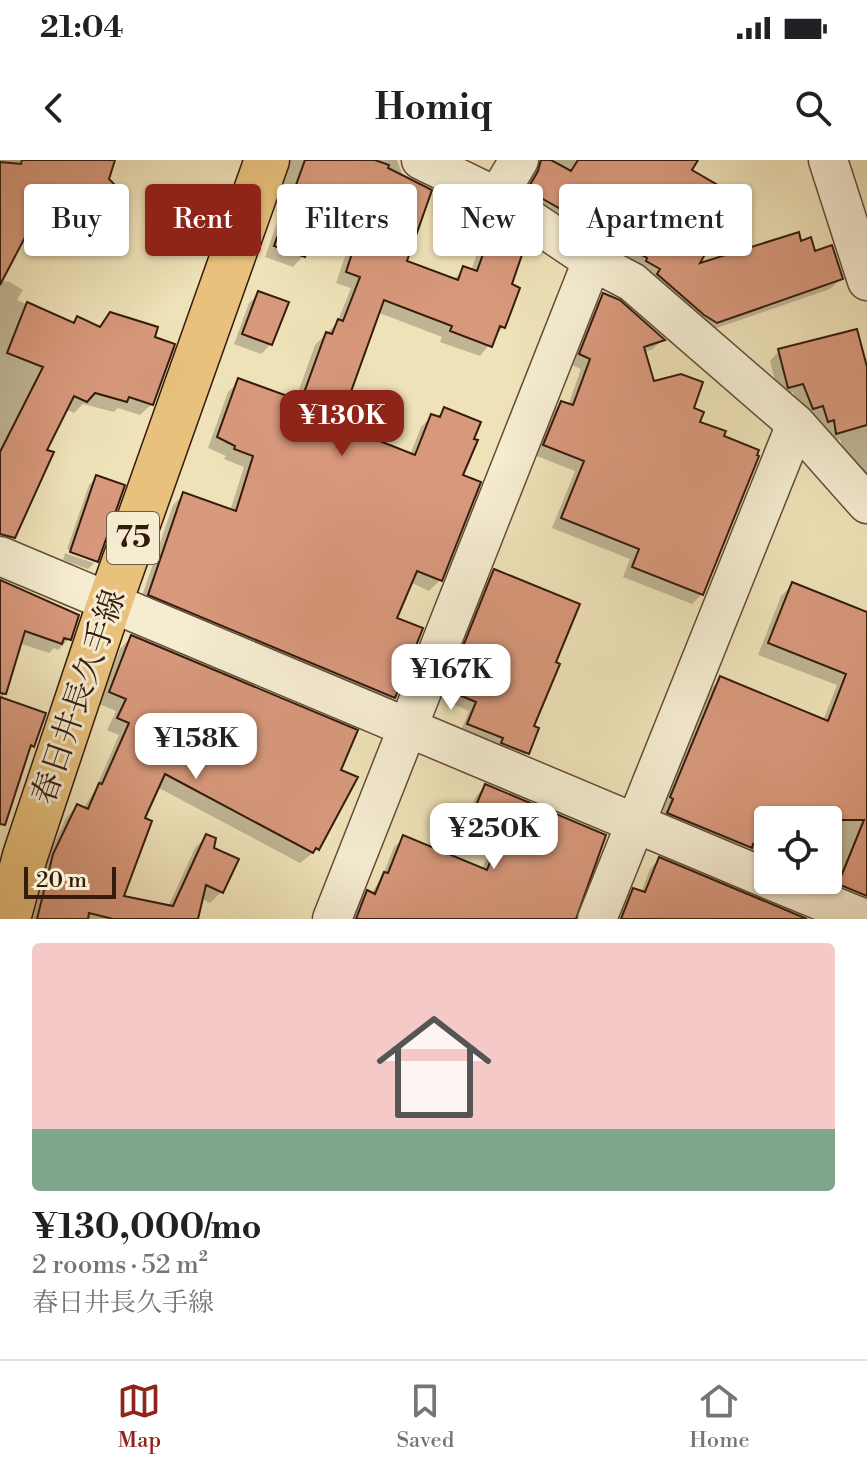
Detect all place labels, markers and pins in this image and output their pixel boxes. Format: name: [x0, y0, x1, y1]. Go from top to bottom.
pin: ¥130K: [286, 390, 398, 458]
pin: ¥167K: [395, 644, 507, 712]
pin: ¥158K: [140, 713, 252, 781]
pin: ¥250K: [438, 803, 550, 871]

